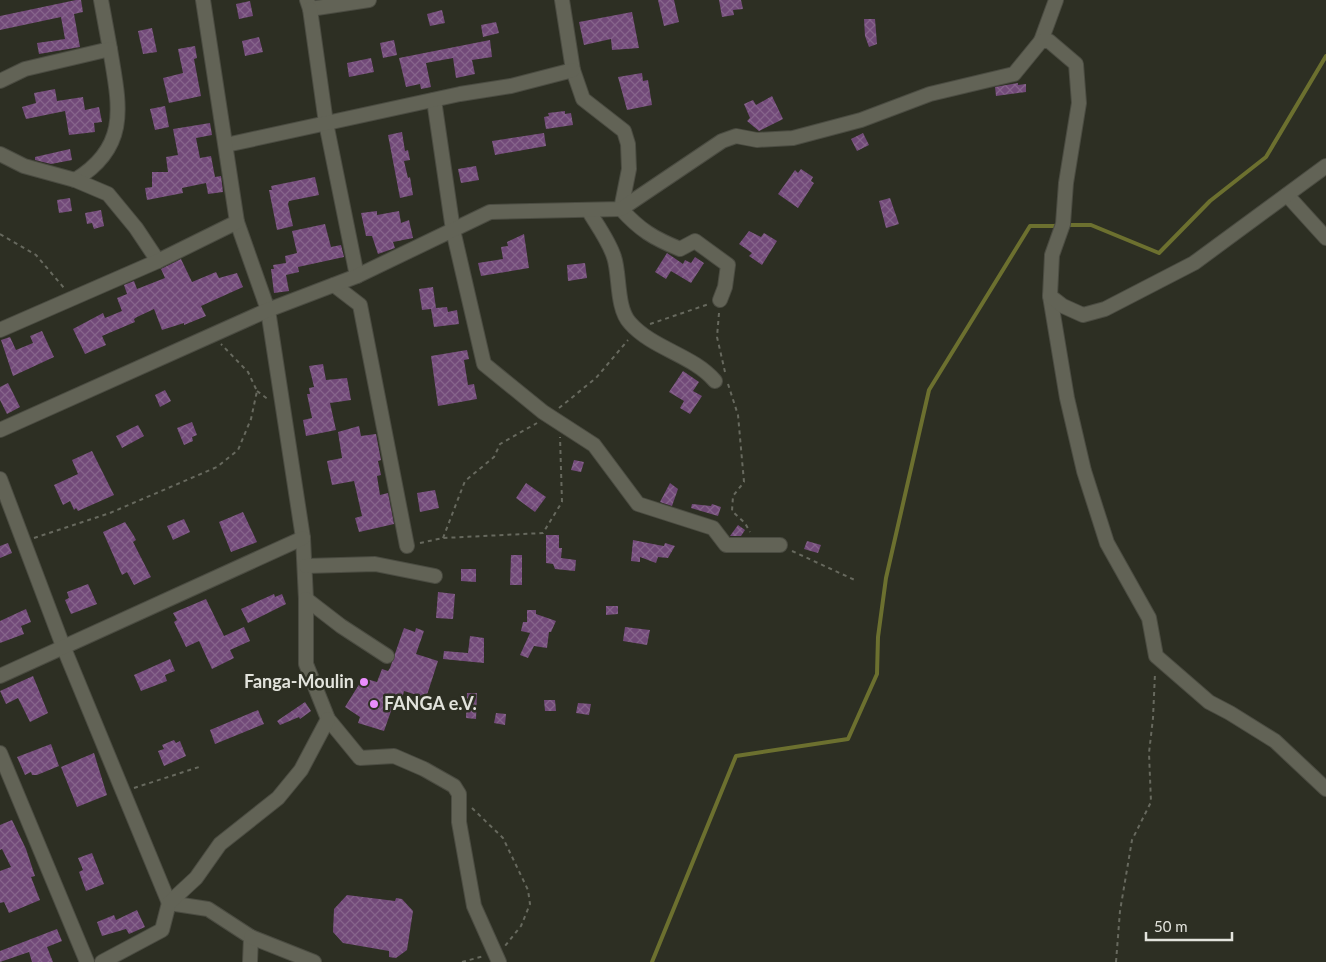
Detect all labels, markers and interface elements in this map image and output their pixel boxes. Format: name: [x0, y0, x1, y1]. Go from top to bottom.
place label: Fanga-Moulin: [244, 670, 354, 692]
marker: Fanga-Moulin: [358, 676, 370, 688]
place label: FANGA e.V.: [384, 692, 477, 714]
marker: FANGA e.V.: [368, 698, 380, 710]
scale bar: [1146, 910, 1232, 942]
text: 50 m: [1154, 917, 1188, 935]

